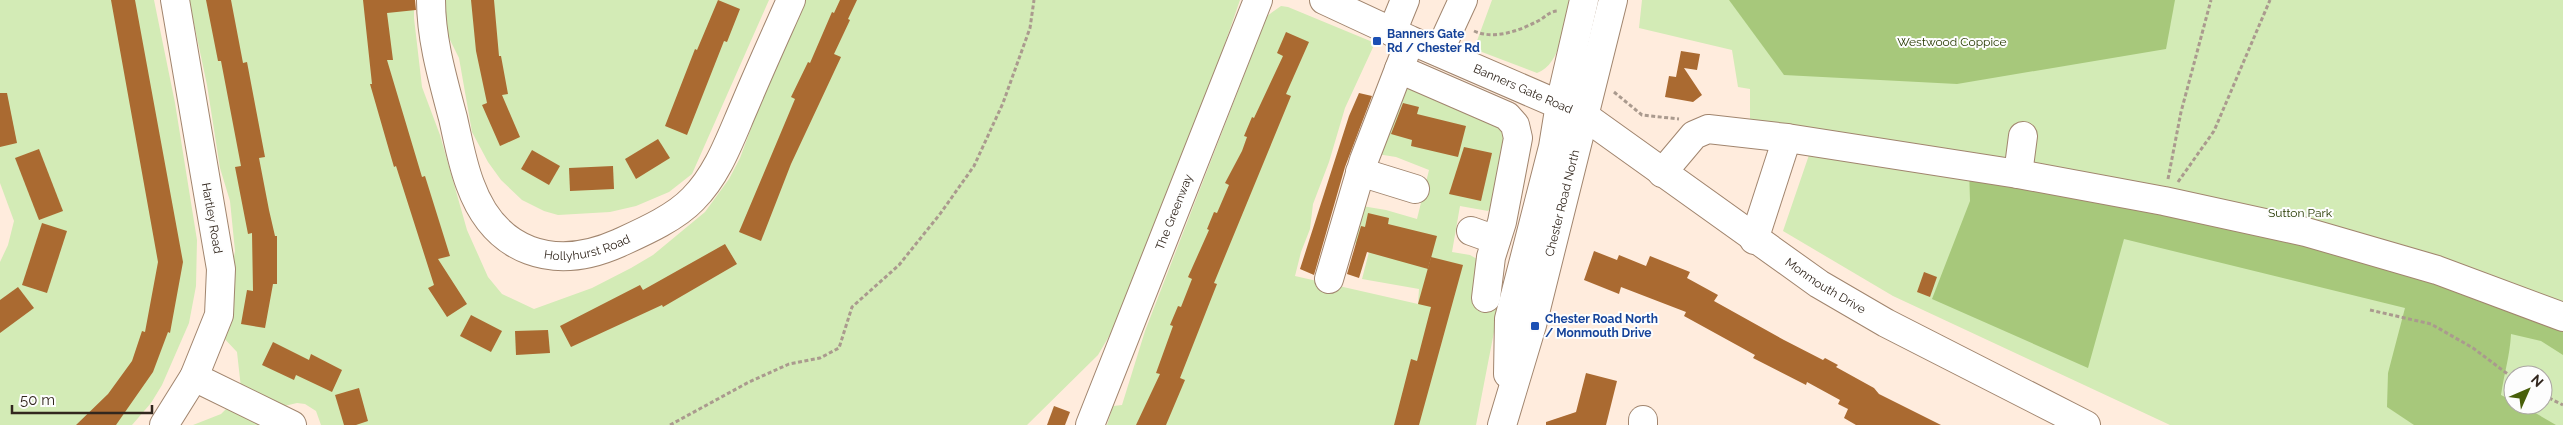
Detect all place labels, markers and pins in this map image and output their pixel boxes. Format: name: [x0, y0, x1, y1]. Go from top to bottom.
place label: Banners Gate Rd / Chester Rd: [1387, 27, 1480, 55]
marker: Banners Gate Rd / Chester Rd: [1371, 35, 1383, 47]
place label: Chester Road North / Monmouth Drive: [1545, 312, 1658, 340]
marker: Chester Road North / Monmouth Drive: [1529, 320, 1541, 332]

